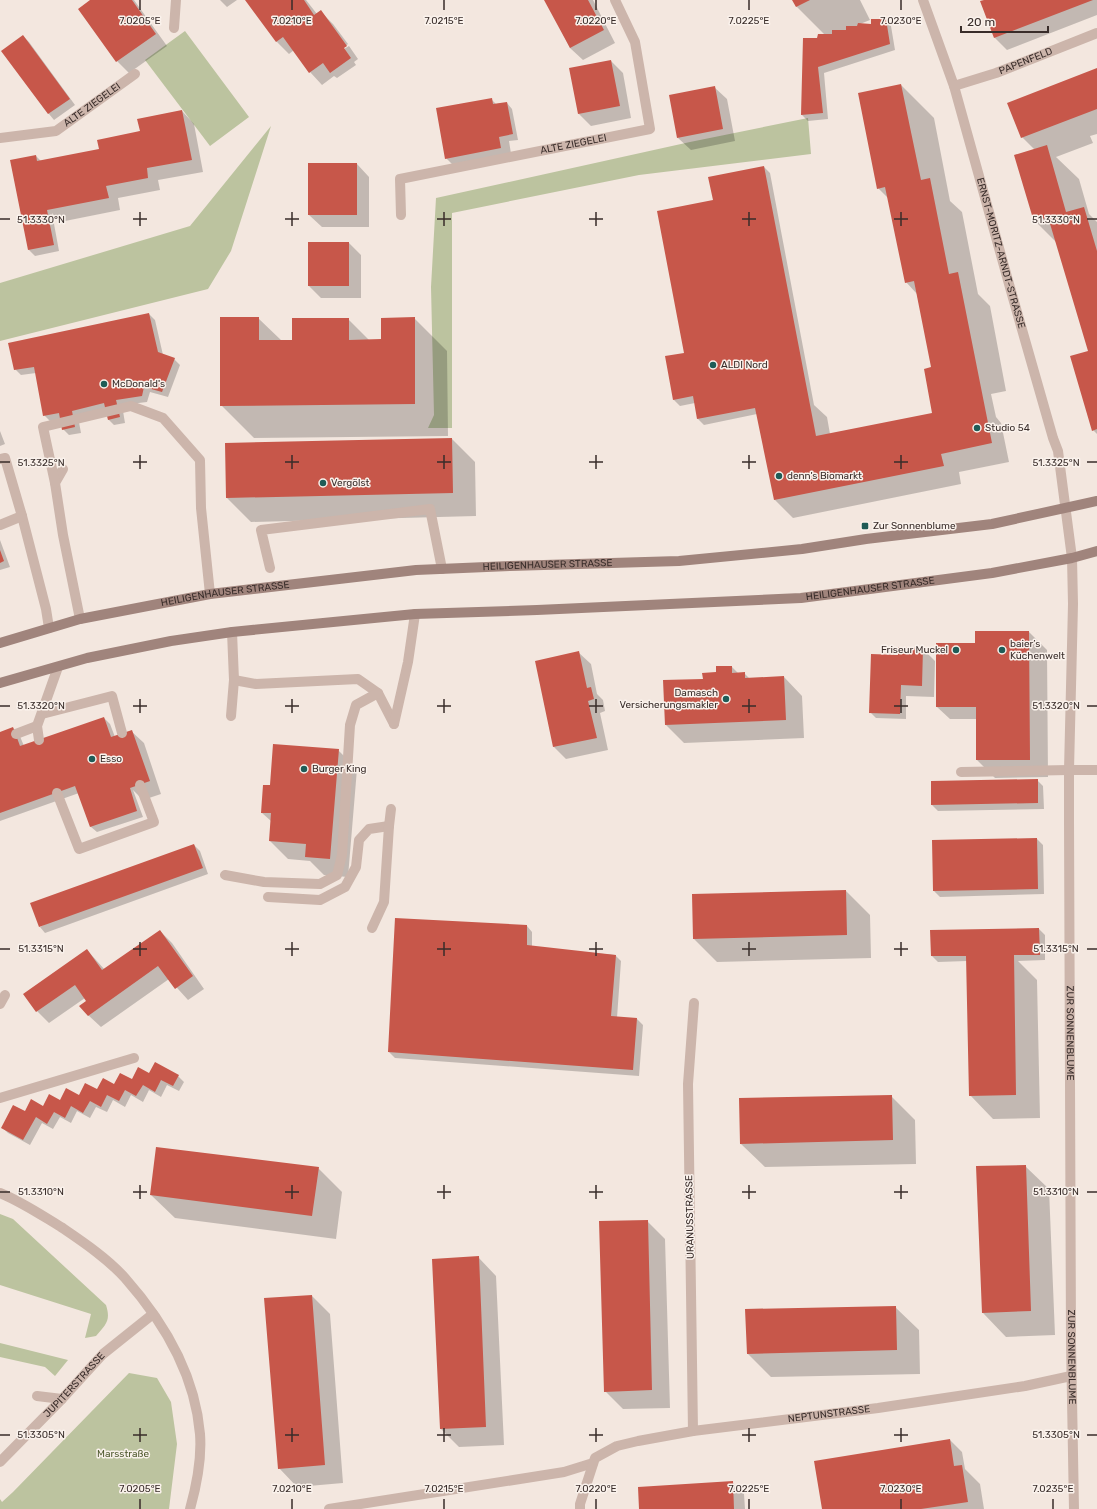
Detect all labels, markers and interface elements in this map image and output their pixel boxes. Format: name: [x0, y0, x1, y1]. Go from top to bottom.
scale bar: [961, 8, 1048, 34]
text: 7.0205°E: [119, 15, 161, 27]
text: 7.0210°E: [272, 15, 312, 27]
text: 7.0215°E: [424, 15, 464, 27]
text: 7.0220°E: [575, 15, 617, 27]
text: 7.0225°E: [729, 15, 769, 27]
text: 7.0230°E: [880, 15, 922, 27]
text: 20 m: [967, 15, 995, 29]
street label: PAPENFELD: [997, 45, 1054, 77]
street label: ALTE ZIEGELEI: [61, 80, 123, 130]
street label: ALTE ZIEGELEI: [539, 132, 608, 157]
street label: ERNST-MORITZ-ARNDT-STRASSE: [974, 176, 1027, 330]
text: 51.3330°N: [17, 214, 65, 226]
text: 51.3330°N: [1032, 214, 1080, 226]
place label: ALDI Nord: [721, 359, 768, 371]
marker: ALDI Nord: [708, 360, 718, 370]
place label: McDonald's: [112, 378, 165, 390]
marker: McDonald's: [99, 379, 109, 389]
place label: Studio 54: [985, 422, 1030, 434]
marker: Studio 54: [972, 423, 982, 433]
text: 51.3325°N: [17, 457, 65, 469]
text: 51.3325°N: [1032, 457, 1080, 469]
place label: denn's Biomarkt: [787, 470, 862, 482]
marker: denn's Biomarkt: [774, 471, 784, 481]
place label: Vergölst: [331, 477, 370, 489]
marker: Vergölst: [318, 478, 328, 488]
place label: Zur Sonnenblume: [873, 520, 956, 532]
marker: Zur Sonnenblume: [860, 521, 870, 531]
street label: HEILIGENHAUSER STRASSE: [482, 557, 613, 573]
street label: HEILIGENHAUSER STRASSE: [805, 575, 935, 603]
street label: HEILIGENHAUSER STRASSE: [160, 579, 290, 609]
place label: baier’s Küchenwelt: [1010, 638, 1065, 662]
place label: Friseur Muckel: [881, 644, 948, 656]
marker: Friseur Muckel: [951, 645, 961, 655]
marker: baier’s Küchenwelt: [997, 645, 1007, 655]
place label: Damasch Versicherungsmakler: [619, 687, 718, 711]
marker: Damasch Versicherungsmakler: [721, 694, 731, 704]
text: 51.3320°N: [17, 700, 65, 712]
text: 51.3320°N: [1032, 700, 1080, 712]
place label: Esso: [100, 753, 122, 765]
marker: Esso: [87, 754, 97, 764]
place label: Burger King: [312, 763, 366, 775]
marker: Burger King: [299, 764, 309, 774]
text: 51.3315°N: [18, 943, 64, 955]
text: 51.3315°N: [1033, 943, 1079, 955]
street label: ZUR SONNENBLUME: [1064, 985, 1076, 1081]
street label: URANUSSTRASSE: [683, 1175, 697, 1259]
text: 51.3310°N: [18, 1186, 64, 1198]
text: 51.3310°N: [1033, 1186, 1079, 1198]
street label: ZUR SONNENBLUME: [1065, 1309, 1078, 1405]
street label: JUPITERSTRASSE: [41, 1350, 107, 1420]
street label: NEPTUNSTRASSE: [787, 1403, 871, 1425]
text: 51.3305°N: [17, 1429, 65, 1441]
text: 51.3305°N: [1032, 1429, 1080, 1441]
park label: Marsstraße: [97, 1448, 149, 1460]
text: 7.0205°E: [119, 1483, 161, 1495]
text: 7.0210°E: [272, 1483, 312, 1495]
text: 7.0215°E: [424, 1483, 464, 1495]
text: 7.0220°E: [575, 1483, 617, 1495]
text: 7.0225°E: [729, 1483, 769, 1495]
text: 7.0230°E: [880, 1483, 922, 1495]
text: 7.0235°E: [1033, 1483, 1073, 1495]

